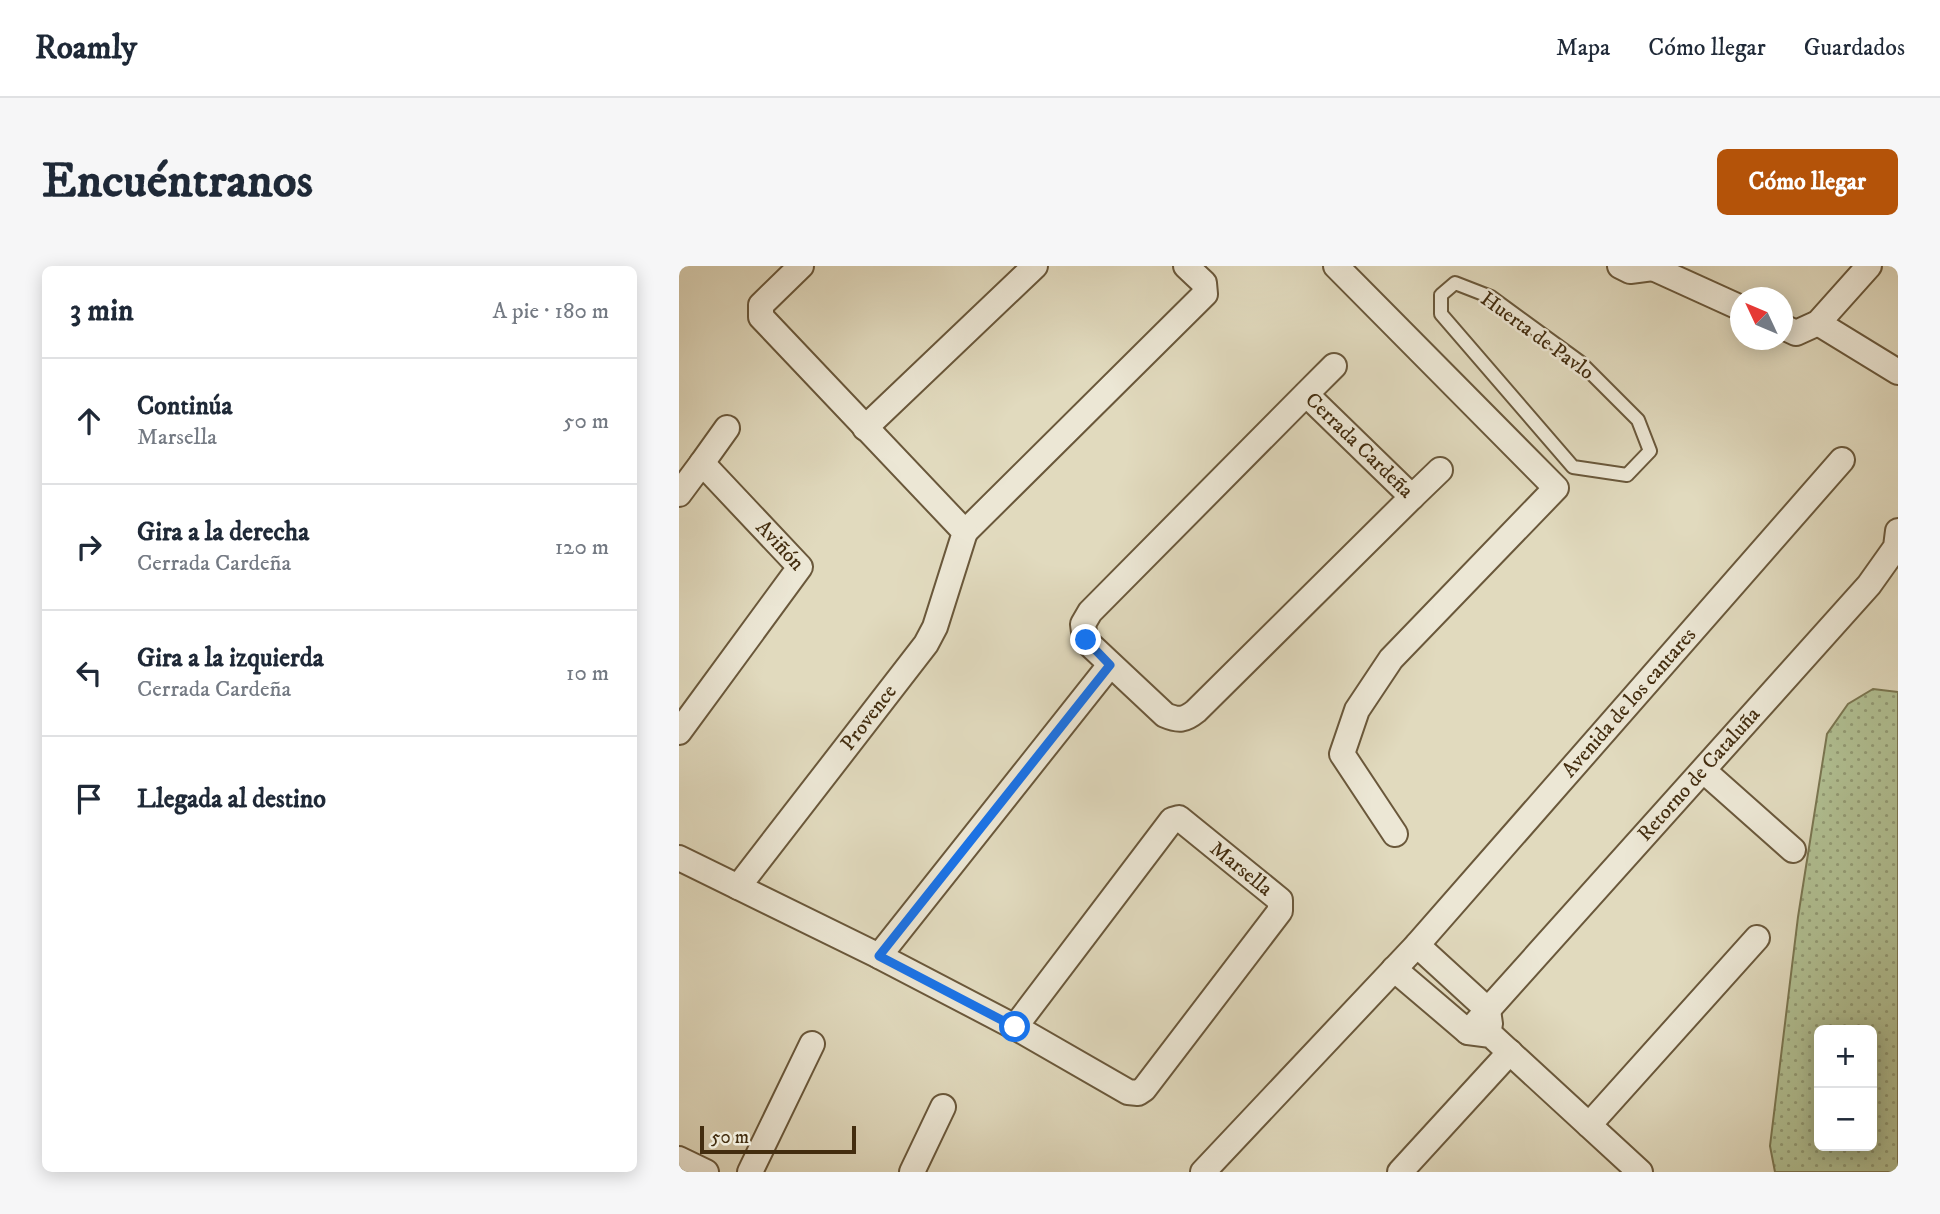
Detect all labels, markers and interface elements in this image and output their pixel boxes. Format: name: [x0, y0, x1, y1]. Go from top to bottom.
text: Roamly: [35, 28, 137, 69]
text: Mapa: [1556, 33, 1610, 63]
text: Cómo llegar: [1648, 33, 1766, 63]
text: Guardados: [1804, 33, 1905, 63]
button: Cómo llegar: [1717, 149, 1898, 215]
text: Encuéntranos: [42, 151, 313, 213]
street label: Huerta de Pavlo: [1475, 286, 1599, 386]
north arrow: [1730, 287, 1793, 350]
text: 3 min: [70, 293, 134, 330]
text: A pie · 180 m: [492, 297, 609, 326]
street label: Cerrada Cardeña: [1299, 387, 1419, 504]
text: Continúa: [137, 390, 232, 423]
icon: ahead: [70, 402, 108, 440]
text: 50 m: [563, 407, 609, 436]
text: Marsella: [137, 423, 217, 452]
street label: Aviñón: [750, 515, 810, 576]
text: Gira a la derecha: [137, 516, 309, 549]
icon: right: [70, 528, 108, 566]
text: 120 m: [555, 533, 609, 562]
text: Cerrada Cardeña: [137, 549, 291, 578]
street label: Avenida de los cantares: [1557, 622, 1702, 783]
route end: [1070, 624, 1101, 655]
text: Gira a la izquierda: [137, 642, 324, 675]
icon: left: [70, 654, 108, 692]
text: 10 m: [566, 659, 609, 688]
text: Cerrada Cardeña: [137, 675, 291, 704]
street label: Provence: [835, 679, 903, 756]
street label: Retorno de Cataluña: [1632, 702, 1766, 847]
icon: arrive: [70, 780, 108, 818]
text: Llegada al destino: [137, 783, 326, 816]
street label: Marsella: [1204, 836, 1278, 902]
route start: [999, 1011, 1030, 1042]
map controls: [1814, 1025, 1877, 1151]
button: +: [1814, 1025, 1877, 1088]
button: −: [1814, 1088, 1877, 1151]
scale bar: [700, 1123, 856, 1155]
text: 50 m: [711, 1126, 749, 1149]

